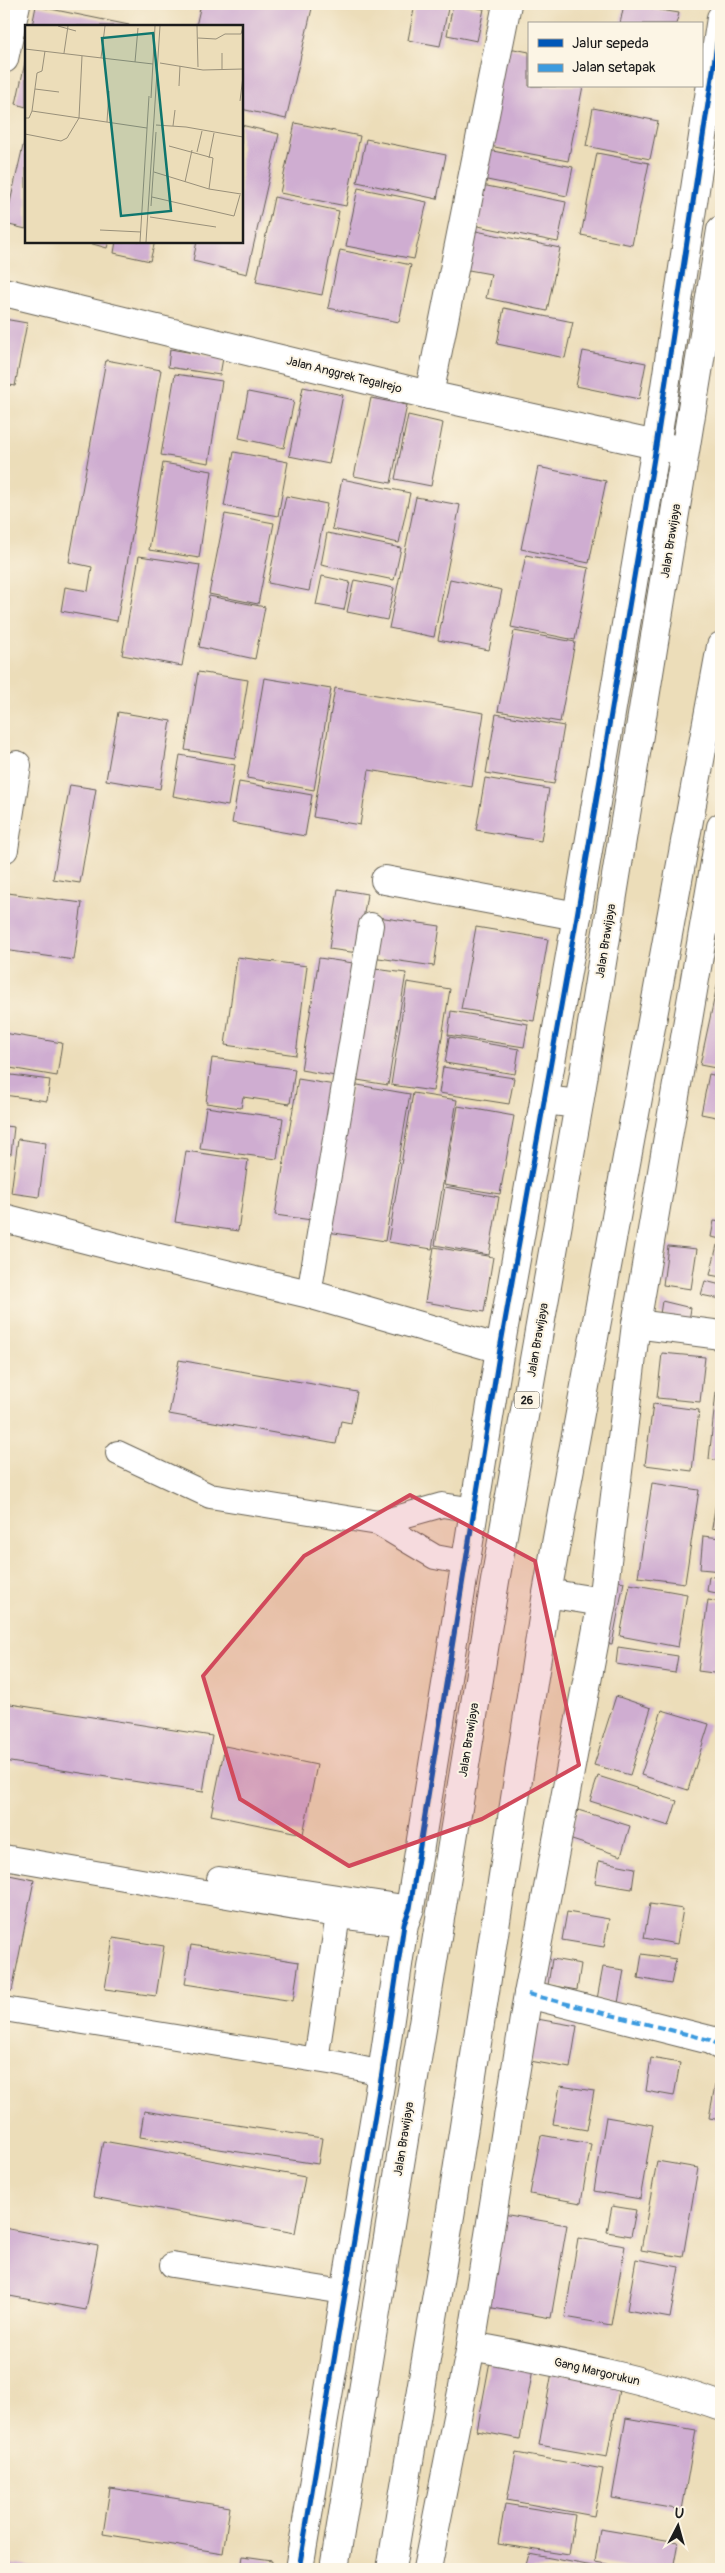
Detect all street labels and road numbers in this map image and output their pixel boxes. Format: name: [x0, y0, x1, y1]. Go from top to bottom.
street label: Jalan Anggrek Tegalrejo: [285, 353, 404, 397]
street label: Jalan Brawijaya: [658, 502, 684, 579]
street label: Jalan Brawijaya: [593, 902, 619, 979]
street label: Jalan Brawijaya: [524, 1301, 552, 1378]
road number: 26: [514, 1392, 540, 1408]
street label: Jalan Brawijaya: [456, 1701, 482, 1778]
street label: Jalan Brawijaya: [391, 2100, 417, 2177]
street label: Gang Margorukun: [553, 2355, 642, 2389]

